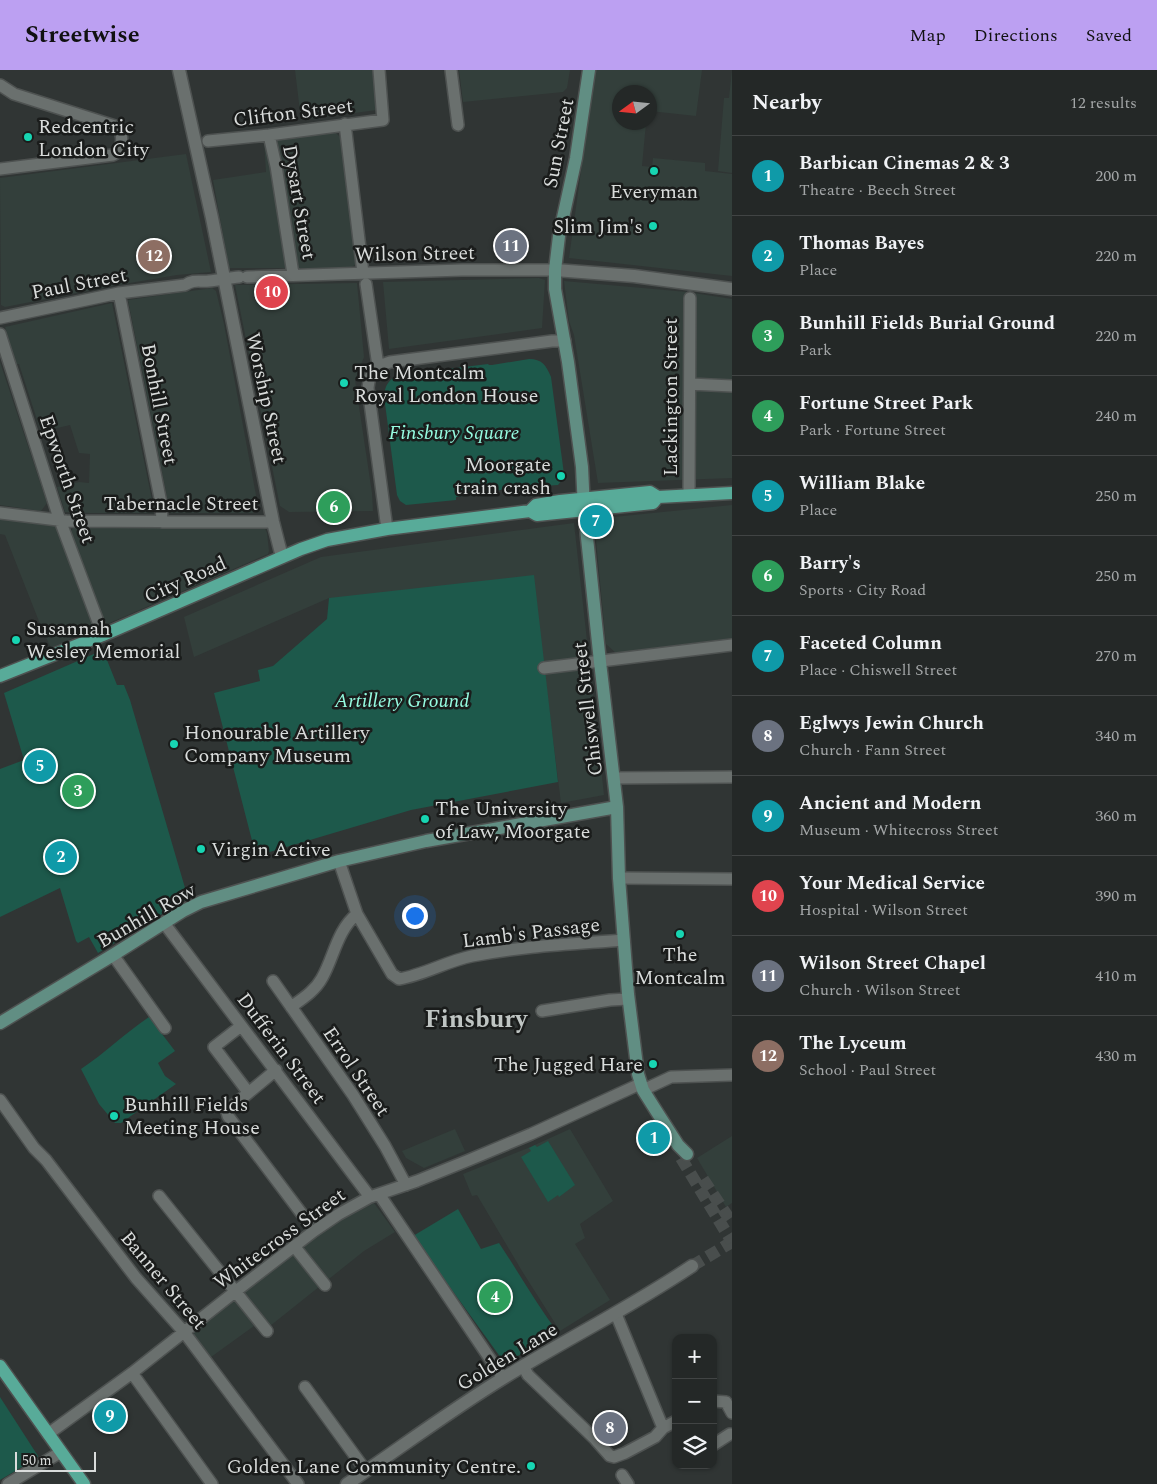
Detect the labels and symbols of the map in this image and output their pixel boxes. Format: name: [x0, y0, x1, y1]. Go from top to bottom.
north arrow: [612, 85, 657, 130]
street label: Clifton Street: [231, 91, 355, 135]
street label: Sun Street: [536, 96, 582, 191]
place label: Redcentric London City: [38, 112, 151, 165]
marker: Redcentric London City: [22, 131, 34, 143]
street label: Dysart Street: [274, 142, 324, 262]
marker: Everyman: [648, 165, 660, 177]
place label: Everyman: [610, 177, 698, 207]
place label: Slim Jim's: [553, 212, 643, 242]
marker: Slim Jim's: [647, 220, 659, 232]
pin: 11: [495, 227, 527, 265]
pin: 12: [138, 237, 170, 275]
street label: Wilson Street: [355, 238, 475, 270]
street label: Paul Street: [29, 260, 130, 308]
pin: 10: [256, 273, 288, 311]
street label: Lackington Street: [656, 318, 686, 476]
street label: Worship Street: [237, 330, 295, 466]
street label: Bonhill Street: [133, 341, 185, 467]
place label: The Montcalm Royal London House: [354, 358, 538, 411]
marker: The Montcalm Royal London House: [338, 377, 350, 389]
street label: Epworth Street: [31, 411, 103, 548]
park label: Finsbury Square: [389, 418, 520, 448]
place label: Moorgate train crash: [455, 450, 551, 503]
marker: Moorgate train crash: [555, 470, 567, 482]
pin: 6: [318, 488, 350, 526]
street label: Tabernacle Street: [103, 489, 259, 519]
pin: 7: [580, 502, 612, 540]
street label: City Road: [139, 548, 231, 611]
place label: Susannah Wesley Memorial: [26, 614, 180, 667]
marker: Susannah Wesley Memorial: [10, 634, 22, 646]
street label: Chiswell Street: [565, 640, 611, 778]
park label: Artillery Ground: [333, 686, 470, 716]
place label: Honourable Artillery Company Museum: [184, 718, 371, 771]
marker: Honourable Artillery Company Museum: [168, 738, 180, 750]
pin: 5: [24, 747, 56, 785]
pin: 3: [62, 772, 94, 810]
place label: The University of Law, Moorgate: [435, 794, 590, 847]
marker: The University of Law, Moorgate: [419, 813, 431, 825]
place label: Virgin Active: [211, 835, 331, 865]
pin: 2: [45, 838, 77, 876]
marker: Virgin Active: [195, 843, 207, 855]
street label: Bunhill Row: [92, 875, 202, 956]
your location: [402, 903, 428, 929]
street label: Lamb's Passage: [461, 910, 602, 956]
marker: The Montcalm: [674, 928, 686, 940]
place label: The Montcalm: [634, 940, 726, 993]
street label: Dufferin Street: [229, 986, 333, 1111]
district label: Finsbury: [425, 1001, 528, 1039]
street label: Errol Street: [315, 1020, 397, 1123]
place label: The Jugged Hare: [494, 1050, 643, 1080]
marker: The Jugged Hare: [647, 1058, 659, 1070]
place label: Bunhill Fields Meeting House: [124, 1090, 260, 1143]
marker: Bunhill Fields Meeting House: [108, 1110, 120, 1122]
pin: 1: [638, 1119, 670, 1157]
street label: Whitecross Street: [207, 1181, 352, 1297]
street label: Banner Street: [113, 1225, 214, 1337]
pin: 4: [479, 1278, 511, 1316]
street label: Golden Lane: [451, 1315, 564, 1399]
pin: 9: [94, 1397, 126, 1435]
pin: 8: [594, 1409, 626, 1447]
scale bar: [15, 1449, 96, 1472]
place label: Golden Lane Community Centre.: [227, 1452, 521, 1482]
marker: Golden Lane Community Centre.: [525, 1460, 537, 1472]

